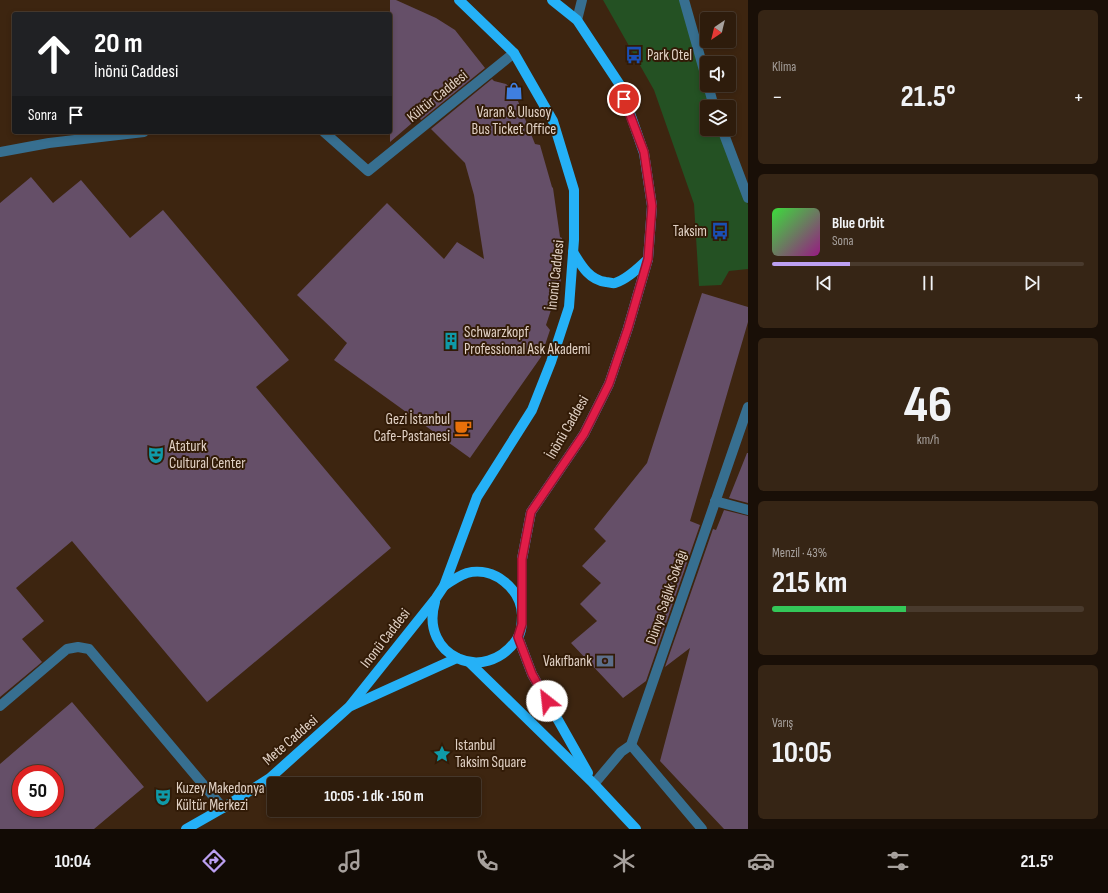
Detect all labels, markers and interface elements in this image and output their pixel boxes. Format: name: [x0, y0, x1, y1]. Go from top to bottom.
north arrow: [700, 12, 736, 48]
map controls: [700, 12, 736, 136]
text: 20 m: [94, 27, 143, 60]
icon: ahead: [28, 28, 80, 80]
bus stop icon: Park Otel: [624, 45, 644, 65]
place label: Park Otel: [647, 46, 692, 65]
button: sound: [700, 56, 736, 92]
text: Klima: [772, 59, 796, 75]
text: İnönü Caddesi: [94, 61, 178, 82]
street label: Kültür Caddesi: [403, 66, 472, 127]
text: 21.5°: [900, 79, 956, 115]
shop icon: Varan & Ulusoy Bus Ticket Office: [504, 81, 524, 101]
pin: [607, 82, 641, 116]
text: −: [772, 84, 783, 111]
text: +: [1073, 84, 1084, 111]
icon: arrive: [613, 88, 635, 110]
button: layers: [700, 100, 736, 136]
place label: Varan & Ulusoy Bus Ticket Office: [472, 103, 556, 139]
icon: arrive: [65, 104, 87, 126]
text: Sonra: [28, 106, 57, 125]
text: Blue Orbit: [832, 214, 884, 233]
bus stop icon: Taksim: [710, 221, 730, 241]
place label: Taksim: [673, 222, 707, 241]
text: Sona: [832, 233, 854, 249]
street label: İnonü Caddesi: [542, 239, 569, 311]
icon: previous: [813, 272, 835, 294]
icon: pause: [917, 272, 939, 294]
icon: next: [1021, 272, 1043, 294]
place label: Schwarzkopf Professional Ask Akademi: [464, 323, 591, 359]
building icon: Schwarzkopf Professional Ask Akademi: [441, 331, 461, 351]
text: 46: [904, 374, 952, 437]
street label: İnönü Caddesi: [542, 392, 593, 462]
place label: Gezi İstanbul Cafe-Pastanesi: [373, 410, 450, 446]
cafe icon: Gezi İstanbul Cafe-Pastanesi: [453, 418, 473, 438]
text: km/h: [917, 432, 939, 448]
place label: Ataturk Cultural Center: [168, 437, 246, 473]
theatre icon: Ataturk Cultural Center: [146, 445, 166, 465]
text: Menzil · 43%: [772, 545, 827, 561]
street label: Dünya Sağlık Sokağı: [641, 547, 691, 647]
text: 215 km: [772, 565, 847, 601]
street label: Inonü Caddesi: [356, 605, 415, 672]
bank icon: Vakıfbank: [595, 651, 615, 671]
place label: Vakıfbank: [543, 652, 592, 671]
position arrow: [526, 680, 568, 722]
street label: Mete Caddesi: [259, 711, 322, 770]
text: Varış: [772, 715, 793, 731]
text: 10:05: [772, 735, 832, 771]
place label: Istanbul Taksim Square: [455, 736, 526, 772]
place icon: Istanbul Taksim Square: [432, 744, 452, 764]
speed limit sign: 50: [12, 765, 64, 817]
place label: Kuzey Makedonya Kültür Merkezi: [176, 779, 265, 815]
theatre icon: Kuzey Makedonya Kültür Merkezi: [153, 787, 173, 807]
text: 10:05 · 1 dk · 150 m: [324, 787, 424, 806]
icon: directions: [200, 847, 228, 875]
icon: music: [336, 847, 364, 875]
icon: phone: [473, 847, 501, 875]
icon: climate: [610, 847, 638, 875]
icon: car: [747, 847, 775, 875]
icon: filters: [884, 847, 912, 875]
text: 10:04: [54, 851, 91, 872]
text: 21.5°: [1020, 851, 1054, 872]

